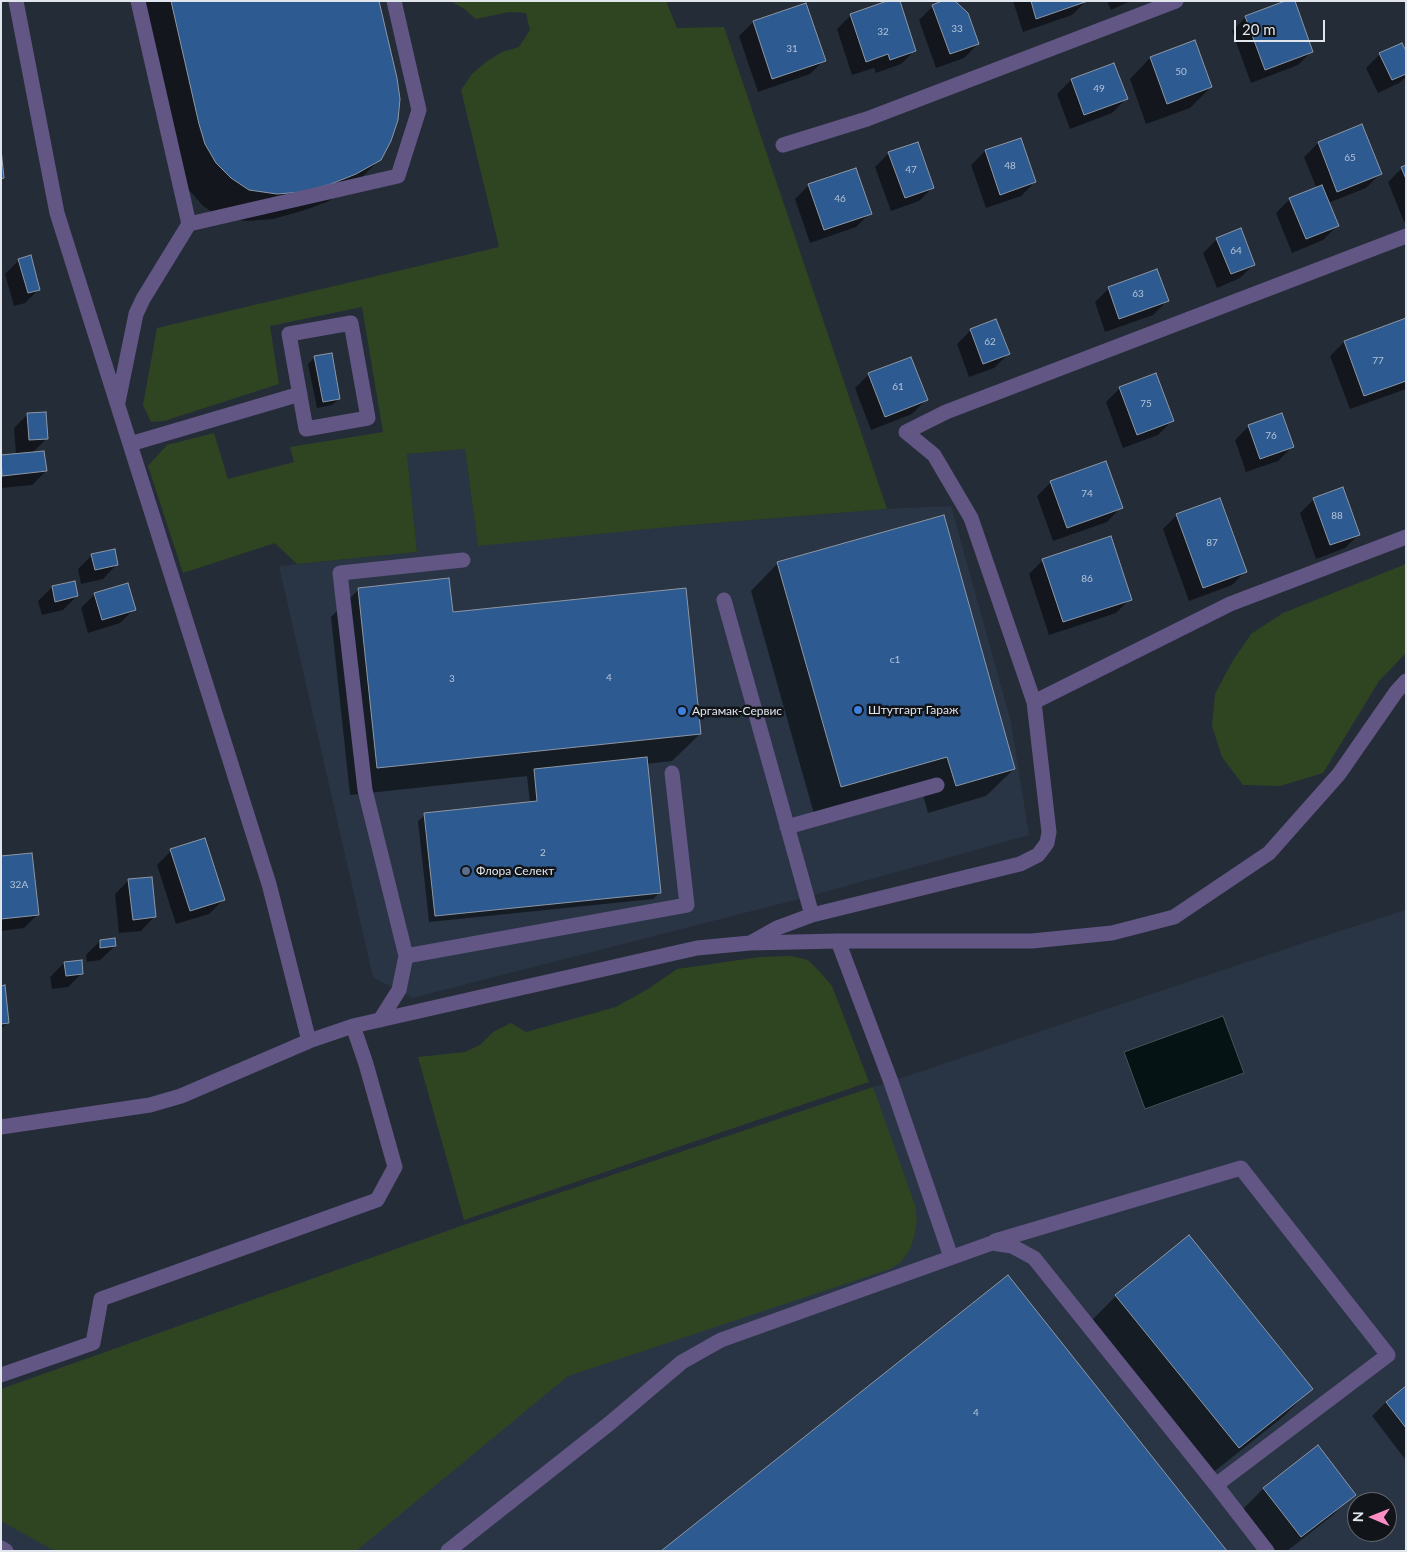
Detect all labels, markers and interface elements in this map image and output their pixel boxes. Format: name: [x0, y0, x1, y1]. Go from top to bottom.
scale bar: [1237, 10, 1328, 42]
text: 20 m: [1242, 20, 1276, 38]
house number: 33: [951, 23, 963, 35]
house number: 32: [877, 26, 889, 38]
house number: 31: [786, 43, 798, 55]
house number: 50: [1175, 66, 1187, 78]
house number: 49: [1093, 83, 1105, 95]
house number: 65: [1344, 152, 1356, 164]
house number: 48: [1004, 160, 1016, 172]
house number: 47: [905, 164, 917, 176]
house number: 46: [834, 193, 846, 205]
house number: 64: [1230, 245, 1242, 257]
house number: 63: [1132, 288, 1144, 300]
house number: 62: [984, 336, 996, 348]
house number: 77: [1372, 355, 1384, 367]
house number: 61: [892, 381, 904, 393]
house number: 75: [1140, 398, 1152, 410]
house number: 76: [1265, 430, 1277, 442]
house number: 74: [1081, 488, 1093, 500]
house number: 88: [1331, 510, 1343, 522]
house number: 87: [1206, 537, 1218, 549]
house number: 86: [1081, 573, 1093, 585]
house number: с1: [890, 654, 900, 666]
house number: 4: [606, 672, 612, 684]
house number: 3: [449, 673, 455, 685]
place label: Штутгарт Гараж: [868, 703, 958, 717]
place label: Аргамак-Сервис: [692, 704, 782, 718]
marker: Штутгарт Гараж: [852, 704, 864, 716]
marker: Аргамак-Сервис: [676, 705, 688, 717]
house number: 2: [540, 847, 546, 859]
place label: Флора Селект: [476, 864, 554, 878]
marker: Флора Селект: [460, 865, 472, 877]
house number: 32А: [10, 879, 28, 891]
house number: 4: [973, 1407, 979, 1419]
north arrow: [1347, 1492, 1397, 1542]
text: N: [1349, 1511, 1366, 1522]

